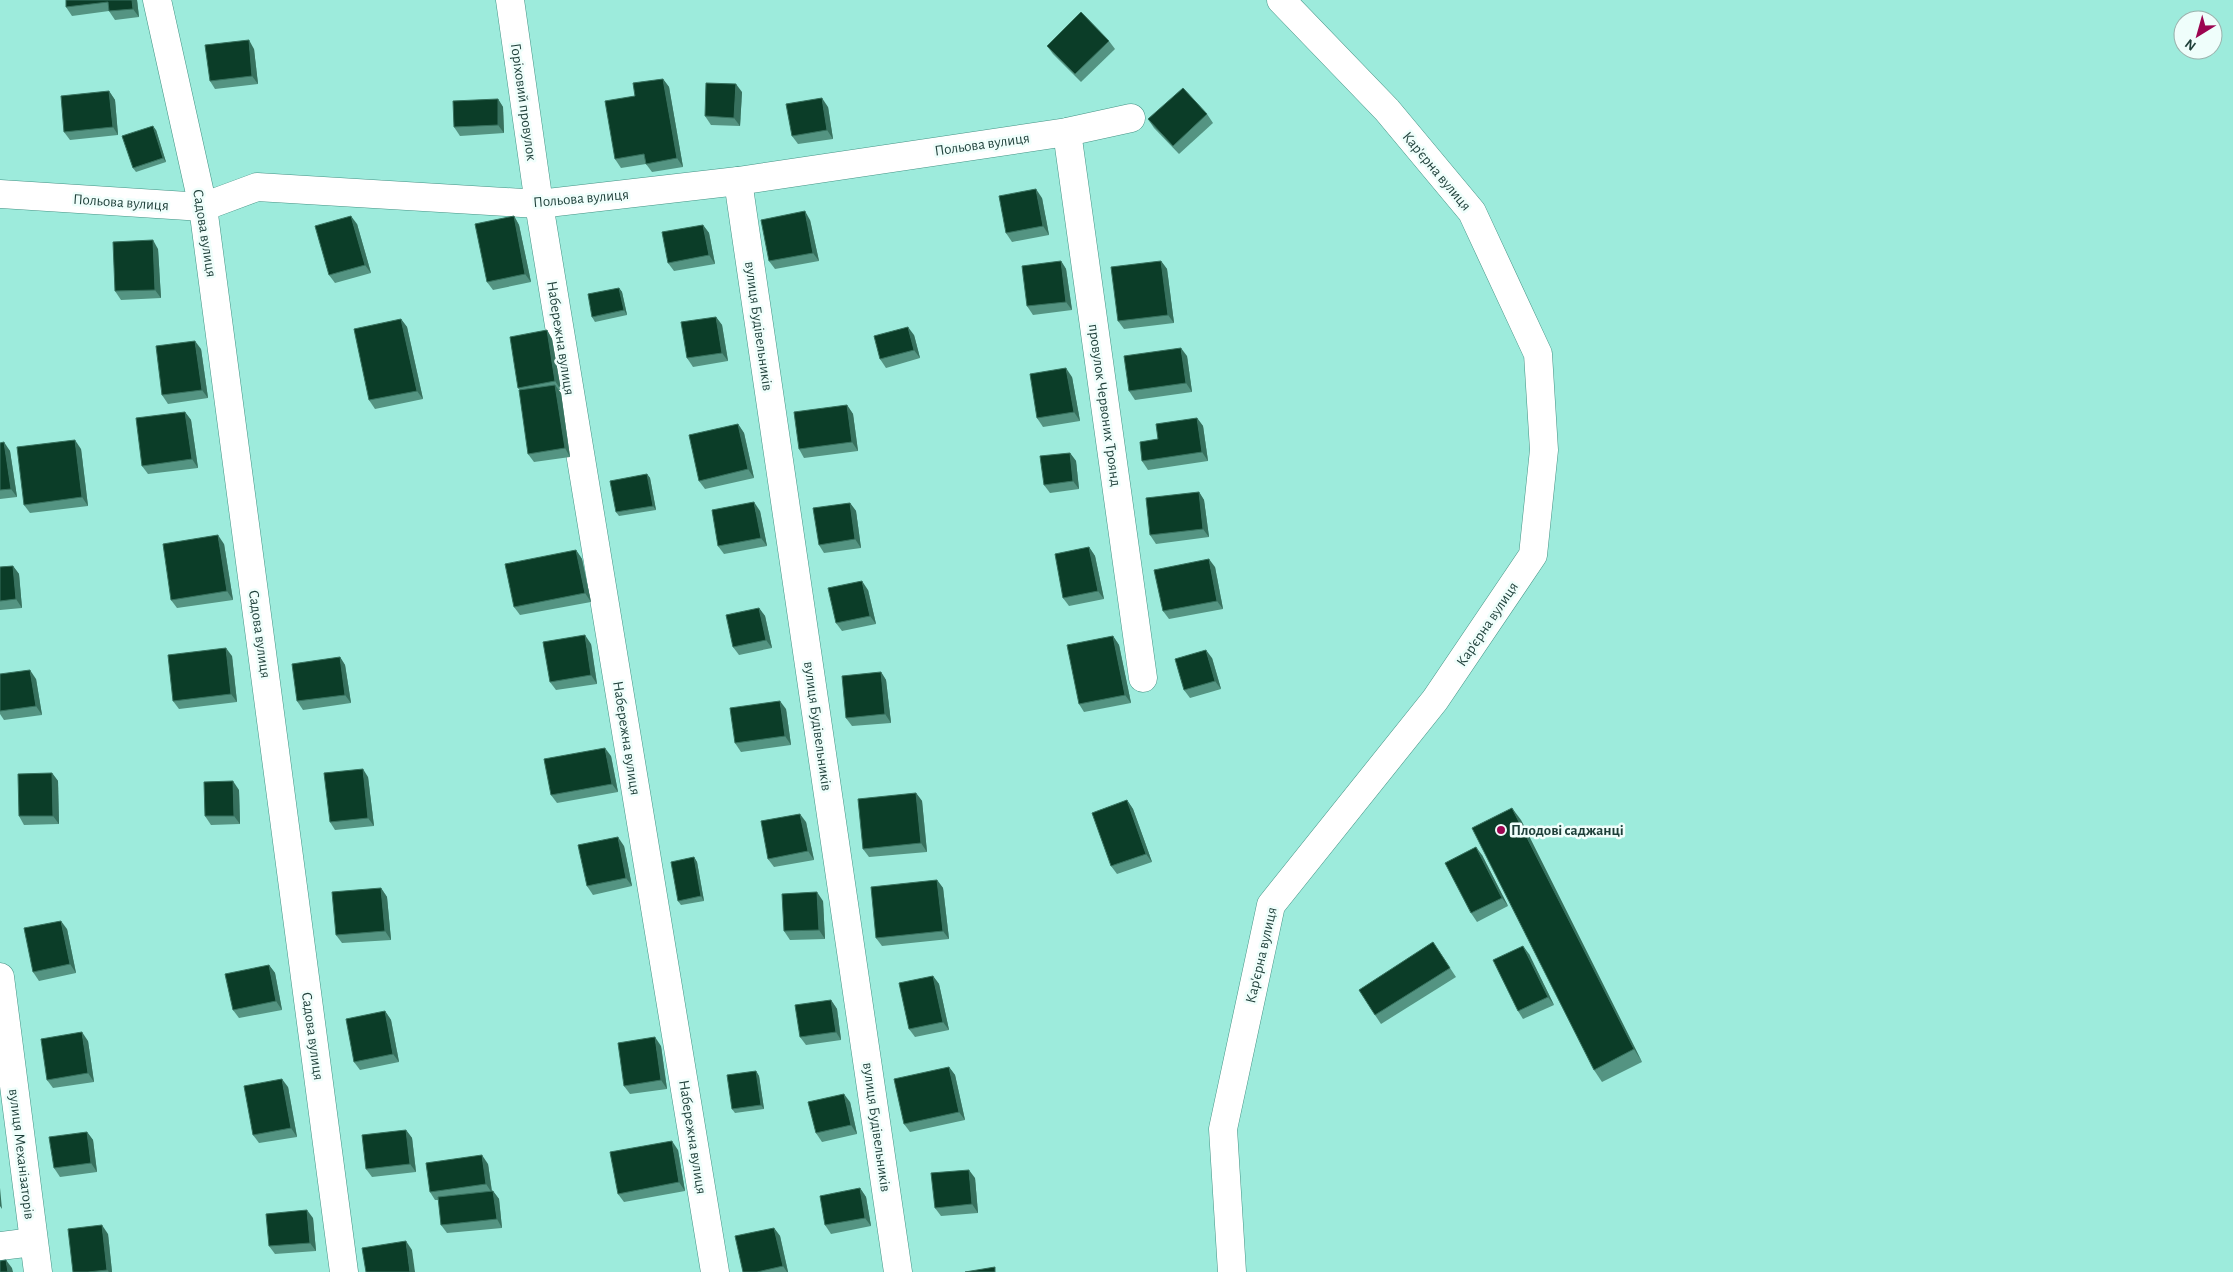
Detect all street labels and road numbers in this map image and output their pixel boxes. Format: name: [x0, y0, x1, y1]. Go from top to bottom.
street label: Горіховий провулок: [508, 42, 539, 162]
street label: Кар'єрна вулиця: [1399, 129, 1474, 214]
street label: Польова вулиця: [933, 130, 1031, 159]
street label: Польова вулиця: [533, 187, 630, 210]
street label: Садова вулиця: [190, 188, 219, 278]
street label: Польова вулиця: [73, 192, 169, 213]
street label: вулиця Будівельників: [742, 260, 775, 392]
street label: Набережна вулиця: [544, 280, 577, 396]
street label: провулок Червоних Троянд: [1086, 323, 1123, 487]
street label: Кар'єрна вулиця: [1454, 579, 1521, 669]
street label: Садова вулиця: [246, 589, 273, 679]
street label: вулиця Будівельників: [801, 660, 834, 792]
street label: Набережна вулиця: [610, 680, 643, 796]
street label: Кар'єрна вулиця: [1243, 906, 1280, 1005]
street label: Садова вулиця: [299, 991, 326, 1081]
street label: вулиця Будівельників: [860, 1061, 893, 1193]
street label: Набережна вулиця: [676, 1079, 709, 1195]
street label: вулиця Механізаторів: [6, 1088, 37, 1220]

